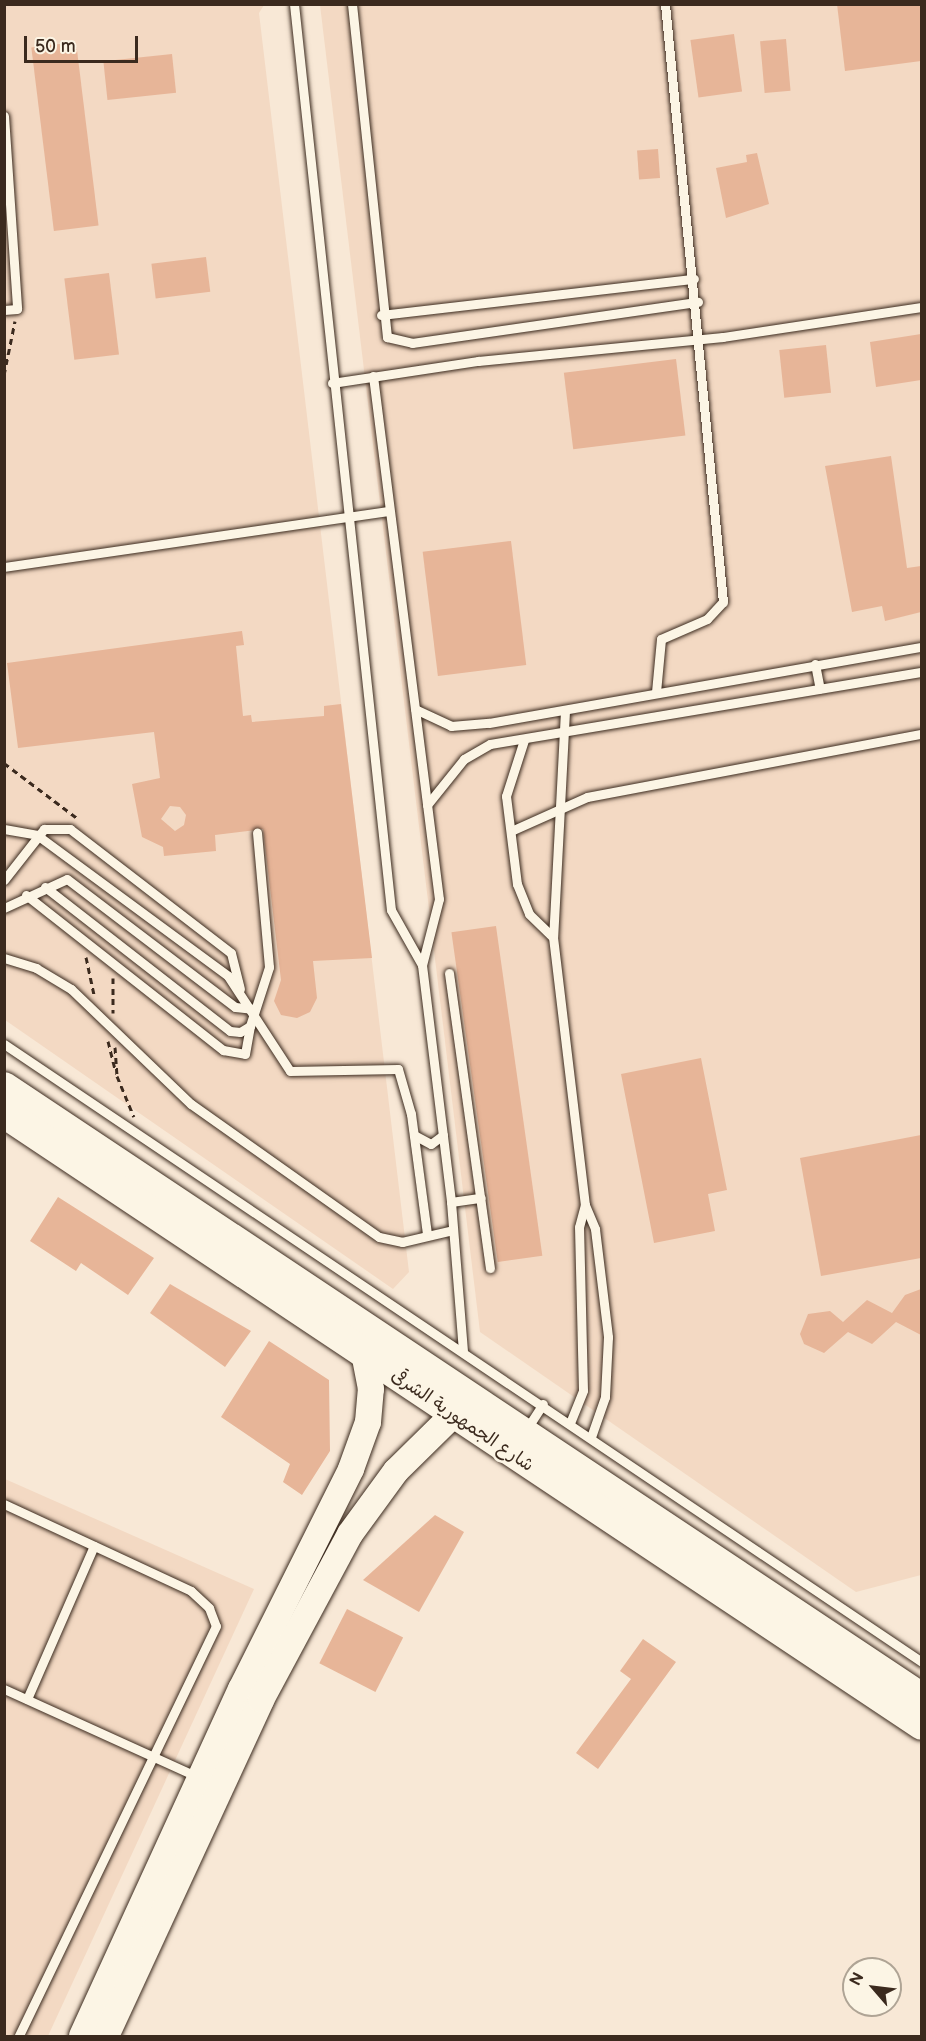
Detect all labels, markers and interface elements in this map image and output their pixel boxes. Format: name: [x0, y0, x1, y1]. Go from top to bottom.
scale bar: [27, 24, 141, 62]
text: 50 m: [35, 36, 76, 57]
street label: شارع الجمهورية الشرقى: [386, 1365, 538, 1477]
north arrow: [842, 1957, 902, 2017]
text: N: [846, 1969, 869, 1989]

